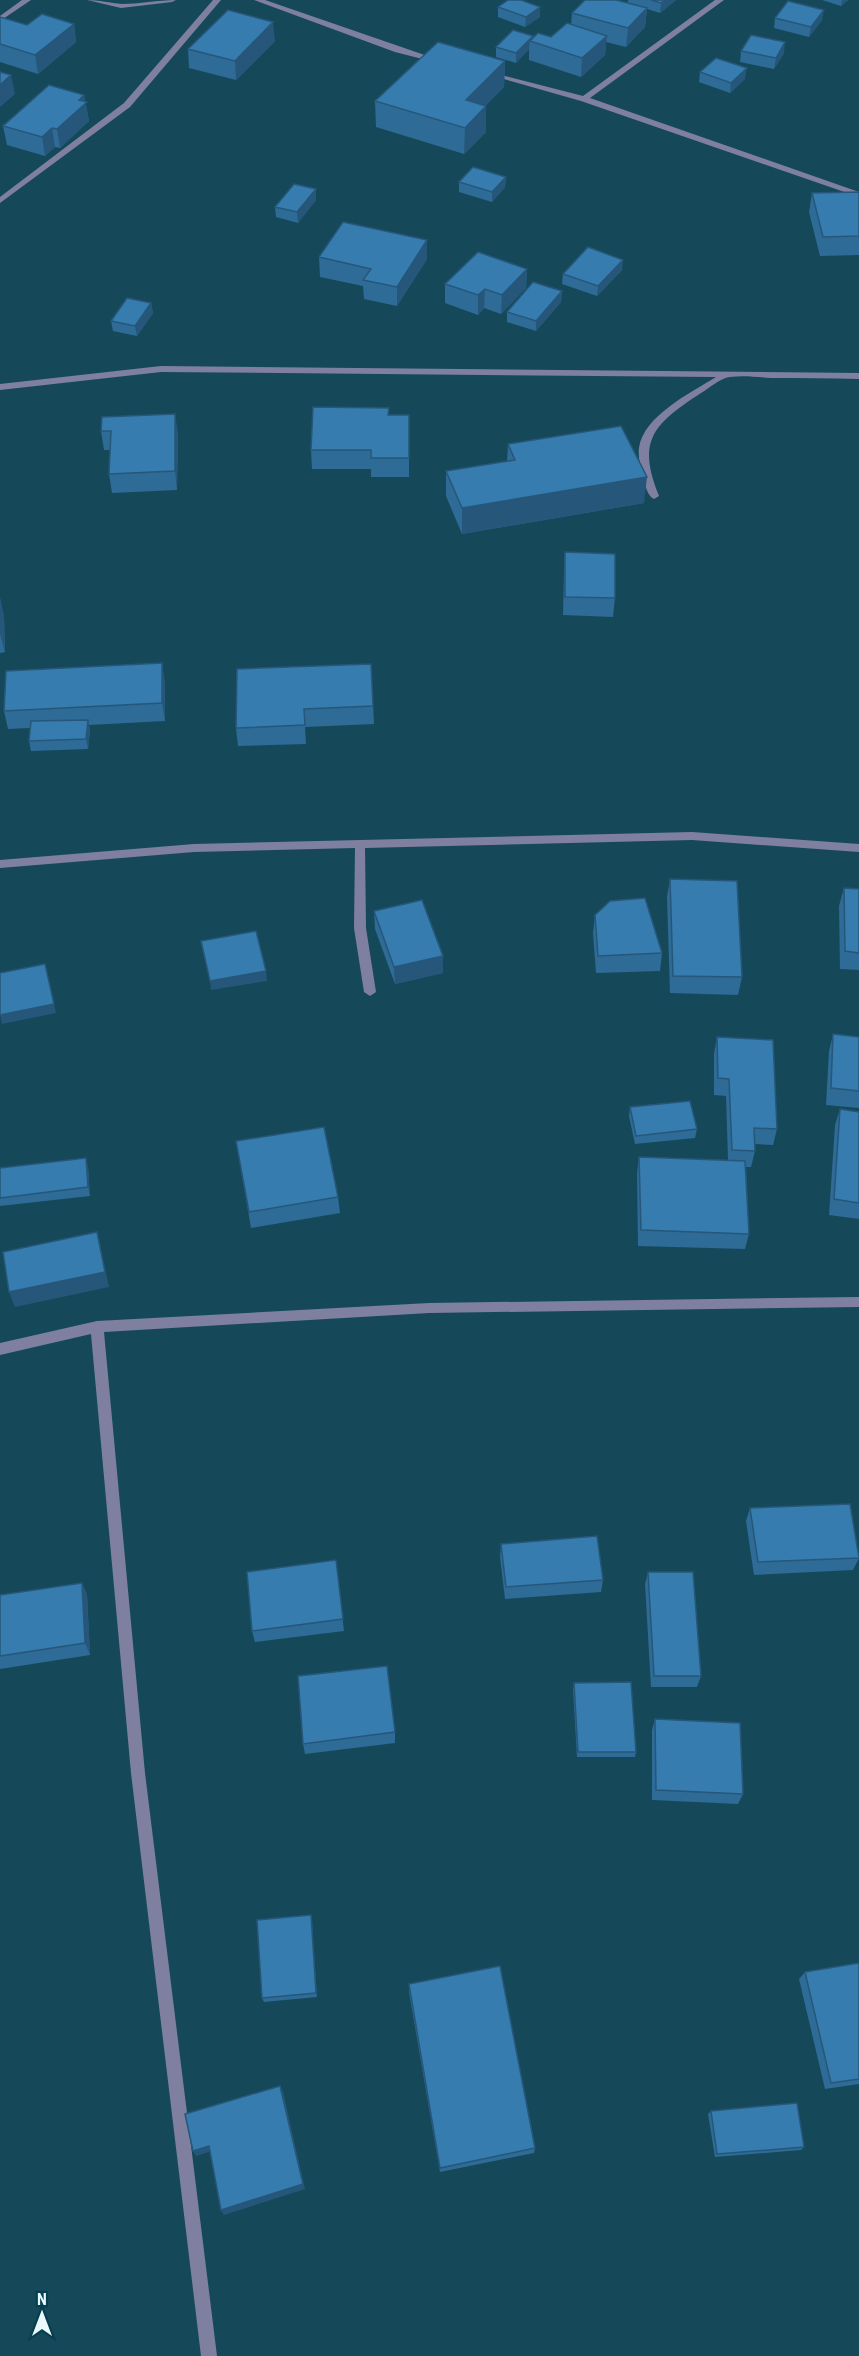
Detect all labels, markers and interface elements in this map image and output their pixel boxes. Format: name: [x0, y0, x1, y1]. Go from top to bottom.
north arrow: [12, 2284, 72, 2344]
text: N: [37, 2290, 47, 2309]

